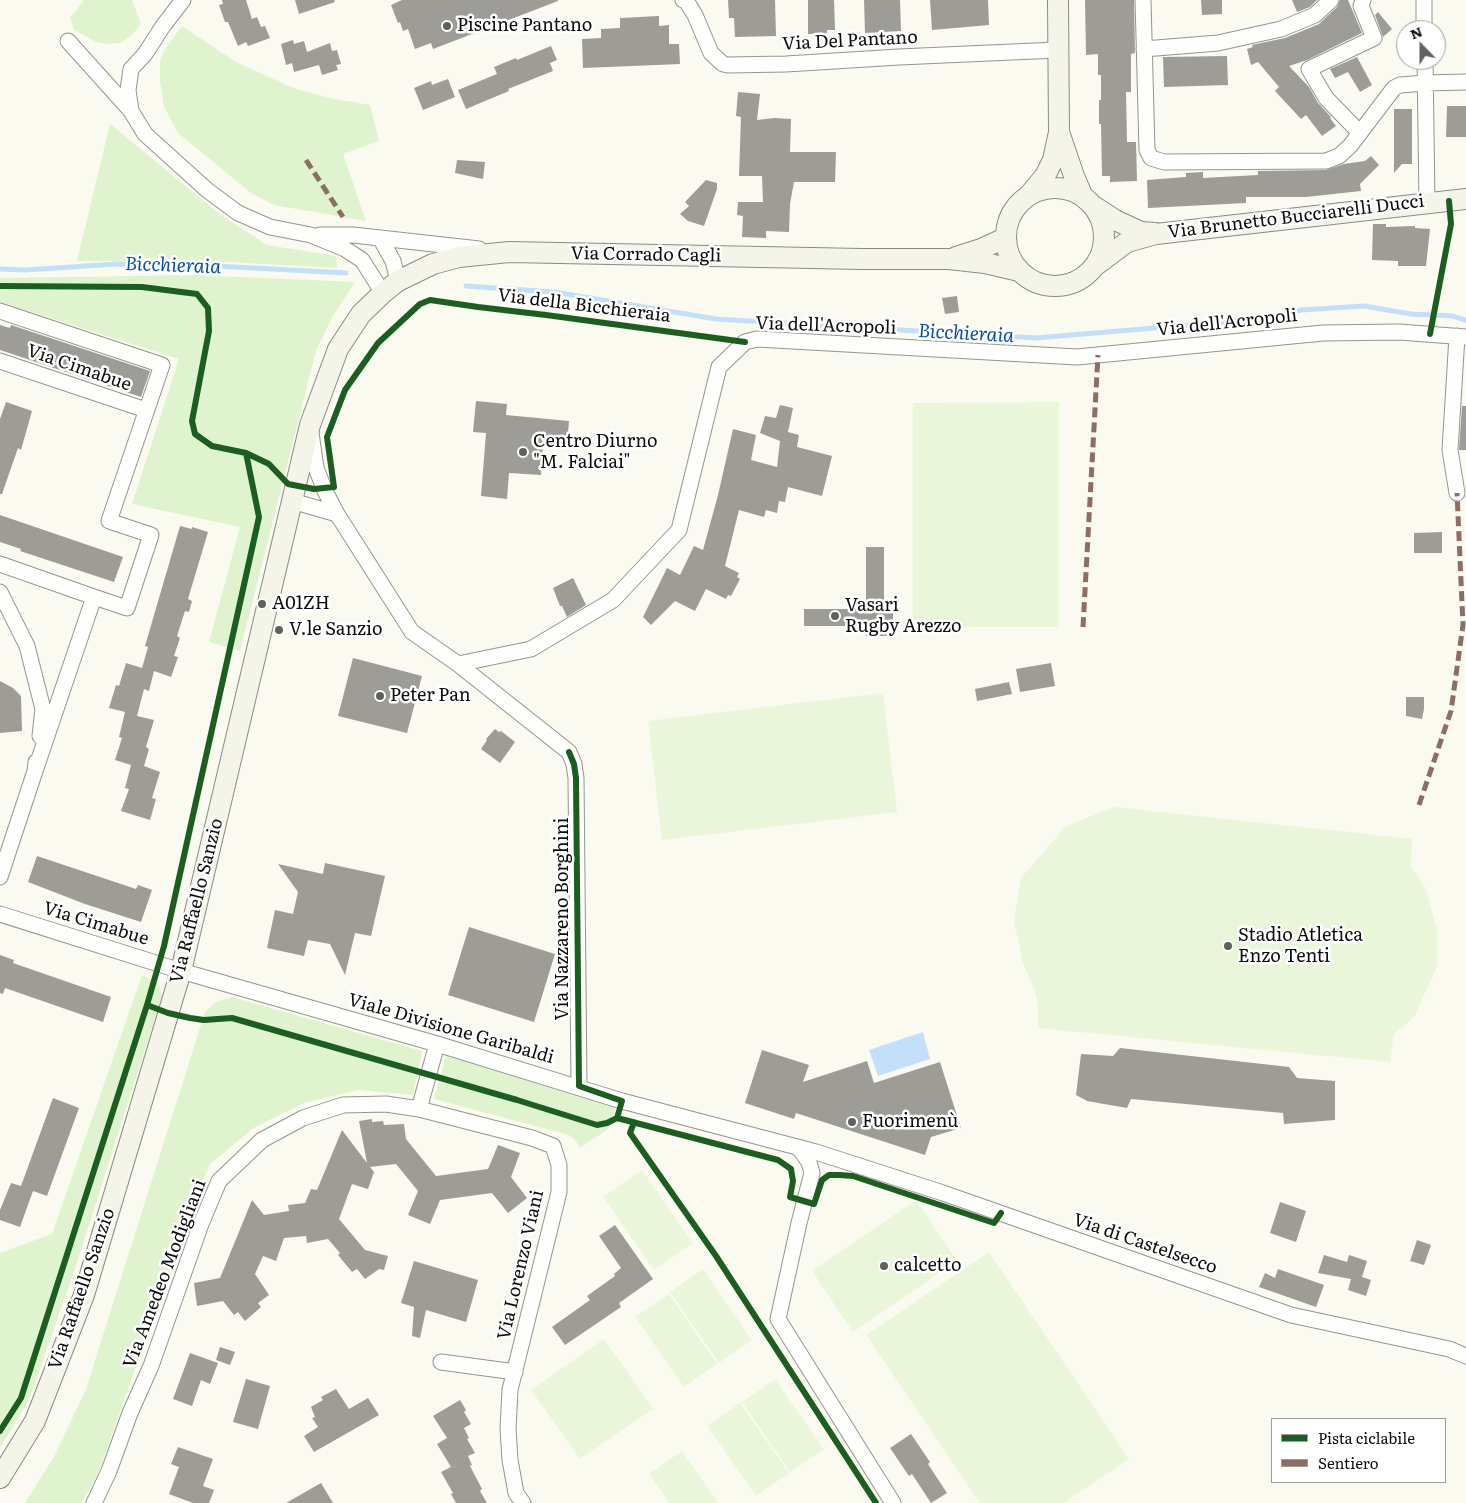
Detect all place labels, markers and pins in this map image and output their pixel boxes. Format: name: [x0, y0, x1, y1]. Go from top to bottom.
place label: Piscine Pantano: [457, 15, 592, 37]
marker: Piscine Pantano: [441, 20, 453, 32]
place label: Centro Diurno "M. Falciai": [533, 431, 658, 474]
marker: Centro Diurno "M. Falciai": [517, 446, 529, 458]
place label: A01ZH: [272, 593, 330, 615]
place label: Vasari Rugby Arezzo: [845, 595, 962, 638]
marker: A01ZH: [256, 598, 268, 610]
marker: Vasari Rugby Arezzo: [829, 610, 841, 622]
place label: V.le Sanzio: [289, 619, 383, 641]
marker: V.le Sanzio: [273, 624, 285, 636]
place label: Peter Pan: [390, 685, 471, 707]
marker: Peter Pan: [374, 690, 386, 702]
place label: Stadio Atletica Enzo Tenti: [1238, 925, 1363, 968]
marker: Stadio Atletica Enzo Tenti: [1222, 940, 1234, 952]
place label: Fuorimenù: [862, 1111, 958, 1133]
marker: Fuorimenù: [846, 1116, 858, 1128]
place label: calcetto: [894, 1255, 961, 1277]
marker: calcetto: [878, 1260, 890, 1272]

